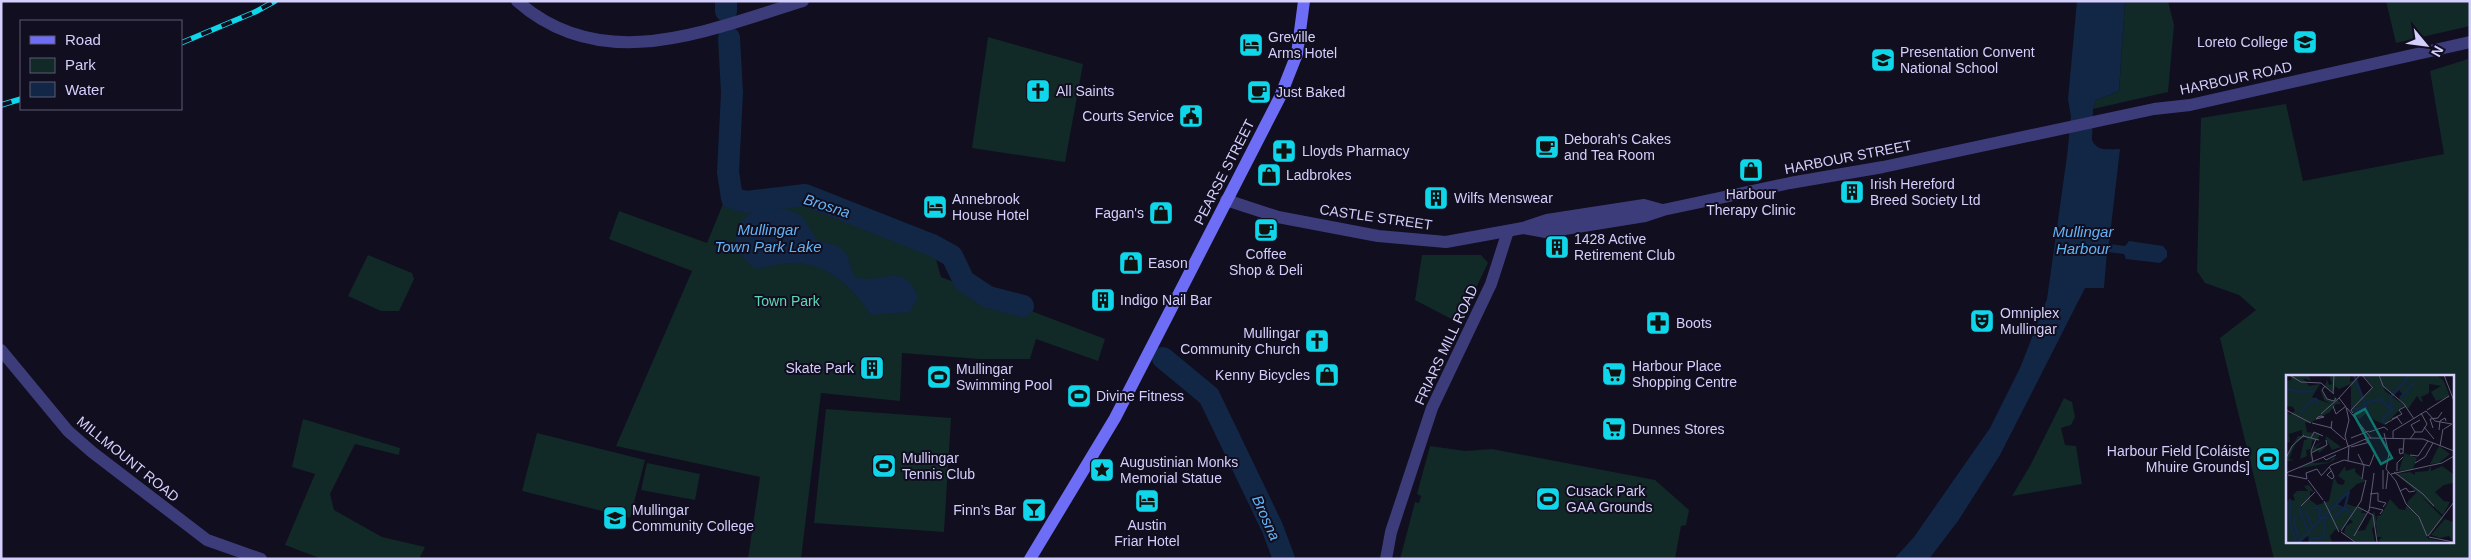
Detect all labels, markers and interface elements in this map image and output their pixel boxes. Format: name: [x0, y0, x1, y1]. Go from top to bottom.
legend: [20, 20, 182, 110]
north arrow: [2401, 20, 2451, 70]
place label: Greville Arms Hotel: [1268, 29, 1337, 61]
school or university icon: Loreto College: [2292, 29, 2318, 55]
text: Road: [65, 31, 101, 48]
hotel icon: Greville Arms Hotel: [1238, 32, 1264, 58]
place label: Loreto College: [2197, 34, 2288, 50]
text: N: [2428, 43, 2447, 60]
place label: Presentation Convent National School: [1900, 44, 2035, 76]
school or university icon: Presentation Convent National School: [1870, 47, 1896, 73]
text: Park: [65, 56, 96, 73]
street label: HARBOUR ROAD: [2178, 58, 2294, 98]
church icon: All Saints: [1025, 78, 1051, 104]
cafe icon: Just Baked: [1246, 79, 1272, 105]
text: Water: [65, 81, 104, 98]
place label: All Saints: [1056, 83, 1114, 99]
place label: Just Baked: [1276, 84, 1345, 100]
public building icon: Courts Service: [1178, 103, 1204, 129]
place label: Courts Service: [1082, 108, 1174, 124]
street label: PEARSE STREET: [1191, 116, 1258, 227]
place label: Deborah's Cakes and Tea Room: [1564, 131, 1671, 163]
cafe icon: Deborah's Cakes and Tea Room: [1534, 134, 1560, 160]
street label: HARBOUR STREET: [1783, 137, 1913, 177]
pharmacy icon: Lloyds Pharmacy: [1271, 138, 1297, 164]
place label: Lloyds Pharmacy: [1302, 143, 1409, 159]
shop icon: Harbour Therapy Clinic: [1738, 157, 1764, 183]
shop icon: Ladbrokes: [1256, 162, 1282, 188]
place label: Ladbrokes: [1286, 167, 1351, 183]
place label: Irish Hereford Breed Society Ltd: [1870, 176, 1981, 208]
building icon: Irish Hereford Breed Society Ltd: [1839, 179, 1865, 205]
building icon: Wilfs Menswear: [1423, 185, 1449, 211]
place label: Harbour Therapy Clinic: [1706, 186, 1796, 218]
water label: Brosna: [802, 190, 852, 221]
place label: Wilfs Menswear: [1454, 190, 1553, 206]
place label: Annebrook House Hotel: [952, 191, 1029, 223]
hotel icon: Annebrook House Hotel: [922, 194, 948, 220]
shop icon: Fagan's: [1148, 200, 1174, 226]
street label: CASTLE STREET: [1319, 201, 1434, 233]
place label: Fagan's: [1095, 205, 1144, 221]
cafe icon: Coffee Shop & Deli: [1253, 217, 1279, 243]
water label: Mullingar Town Park Lake: [714, 221, 822, 255]
water label: Mullingar Harbour: [2053, 223, 2114, 257]
place label: 1428 Active Retirement Club: [1574, 231, 1675, 263]
building icon: 1428 Active Retirement Club: [1544, 234, 1570, 260]
place label: Coffee Shop & Deli: [1229, 246, 1303, 278]
shop icon: Eason: [1118, 250, 1144, 276]
place label: Eason: [1148, 255, 1188, 271]
street label: FRIARS MILL ROAD: [1411, 283, 1481, 407]
building icon: Indigo Nail Bar: [1090, 287, 1116, 313]
place label: Indigo Nail Bar: [1120, 292, 1212, 308]
park label: Town Park: [754, 293, 821, 309]
place label: Omniplex Mullingar: [2000, 305, 2059, 337]
theatre icon: Omniplex Mullingar: [1969, 308, 1995, 334]
pharmacy icon: Boots: [1645, 310, 1671, 336]
place label: Boots: [1676, 315, 1712, 331]
place label: Mullingar Community Church: [1180, 325, 1300, 357]
church icon: Mullingar Community Church: [1304, 328, 1330, 354]
building icon: Skate Park: [859, 355, 885, 381]
place label: Harbour Place Shopping Centre: [1632, 358, 1737, 390]
place label: Skate Park: [786, 360, 855, 376]
place label: Mullingar Swimming Pool: [956, 361, 1052, 393]
supermarket icon: Harbour Place Shopping Centre: [1601, 361, 1627, 387]
shop icon: Kenny Bicycles: [1314, 362, 1340, 388]
sports icon: Mullingar Swimming Pool: [926, 364, 952, 390]
place label: Kenny Bicycles: [1215, 367, 1310, 383]
inset map: [2286, 375, 2454, 542]
sports icon: Divine Fitness: [1066, 383, 1092, 409]
place label: Divine Fitness: [1096, 388, 1184, 404]
street label: MILLMOUNT ROAD: [74, 413, 182, 505]
supermarket icon: Dunnes Stores: [1601, 416, 1627, 442]
place label: Dunnes Stores: [1632, 421, 1725, 437]
place label: Harbour Field [Coláiste Mhuire Grounds]: [2107, 443, 2250, 475]
sports icon: Harbour Field [Coláiste Mhuire Grounds]: [2255, 446, 2281, 472]
place label: Mullingar Tennis Club: [902, 450, 975, 482]
sports icon: Mullingar Tennis Club: [871, 453, 897, 479]
place label: Augustinian Monks Memorial Statue: [1120, 454, 1238, 486]
place icon: Augustinian Monks Memorial Statue: [1089, 457, 1115, 483]
place label: Cusack Park GAA Grounds: [1566, 483, 1652, 515]
sports icon: Cusack Park GAA Grounds: [1535, 486, 1561, 512]
hotel icon: Austin Friar Hotel: [1134, 488, 1160, 514]
water label: Brosna: [1249, 493, 1284, 543]
bar icon: Finn’s Bar: [1021, 497, 1047, 523]
place label: Mullingar Community College: [632, 502, 754, 534]
place label: Finn’s Bar: [953, 502, 1016, 518]
school or university icon: Mullingar Community College: [602, 505, 628, 531]
place label: Austin Friar Hotel: [1114, 517, 1180, 549]

